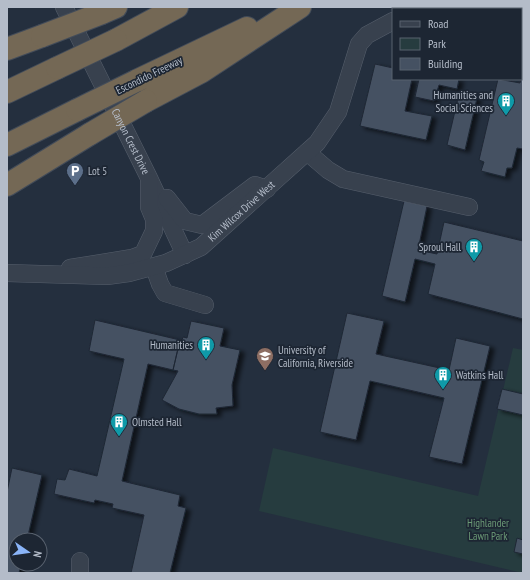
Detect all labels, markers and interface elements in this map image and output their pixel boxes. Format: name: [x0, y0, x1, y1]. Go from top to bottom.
legend: [392, 8, 522, 80]
text: Road: [428, 16, 448, 31]
text: Park: [428, 36, 446, 51]
street label: Escondido Freeway: [113, 52, 185, 97]
text: Building: [428, 56, 463, 71]
place label: Humanities and Social Sciences: [434, 88, 493, 115]
building icon: Humanities and Social Sciences: [496, 91, 516, 116]
street label: Canyon Crest Drive: [109, 106, 153, 177]
parking icon: Lot 5: [65, 161, 85, 186]
place label: Lot 5: [88, 164, 107, 178]
street label: Kim Wilcox Drive West: [205, 177, 277, 245]
building icon: Sproul Hall: [464, 237, 484, 262]
place label: Sproul Hall: [419, 240, 461, 254]
building icon: Humanities: [196, 335, 216, 360]
place label: Humanities: [150, 338, 193, 352]
place label: University of California, Riverside: [278, 343, 353, 370]
school or university icon: University of California, Riverside: [255, 346, 275, 371]
building icon: Watkins Hall: [433, 365, 453, 390]
place label: Watkins Hall: [456, 368, 504, 382]
building icon: Olmsted Hall: [109, 412, 129, 437]
place label: Olmsted Hall: [132, 415, 182, 429]
park label: Highlander Lawn Park: [467, 516, 509, 543]
north arrow: [8, 532, 48, 572]
text: N: [30, 550, 45, 559]

